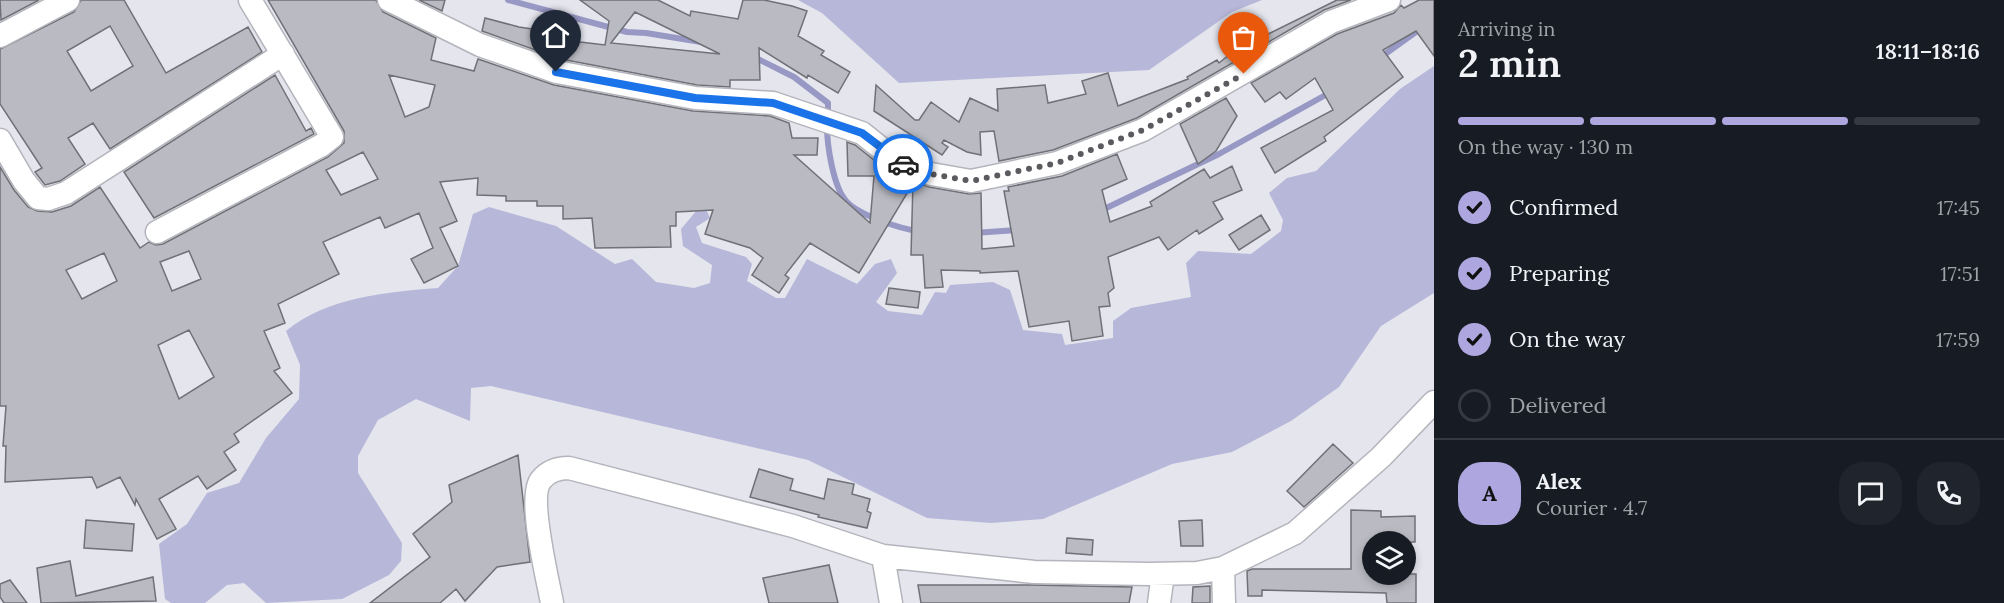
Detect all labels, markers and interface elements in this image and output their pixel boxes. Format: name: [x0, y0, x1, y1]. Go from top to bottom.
pin: [530, 10, 581, 72]
pin: [1218, 12, 1269, 74]
text: Arriving in: [1458, 16, 1555, 41]
icon: home: [539, 19, 572, 52]
icon: bag: [1227, 21, 1260, 54]
text: 18:11–18:16: [1876, 37, 1980, 65]
text: 2 min: [1458, 38, 1561, 88]
courier: [873, 134, 933, 194]
text: On the way · 130 m: [1458, 134, 1633, 159]
icon: car: [887, 148, 920, 181]
icon: check: [1458, 191, 1491, 224]
text: Confirmed: [1509, 193, 1618, 221]
text: 17:45: [1937, 195, 1980, 220]
icon: check: [1458, 257, 1491, 290]
text: Preparing: [1509, 259, 1609, 287]
text: 17:51: [1940, 261, 1980, 286]
icon: check: [1458, 323, 1491, 356]
text: On the way: [1509, 325, 1625, 353]
text: 17:59: [1936, 327, 1980, 352]
text: Delivered: [1509, 391, 1607, 419]
button: chat: [1839, 462, 1902, 525]
button: phone: [1917, 462, 1980, 525]
text: Alex: [1536, 467, 1581, 495]
text: A: [1482, 479, 1497, 507]
text: Courier · 4.7: [1536, 495, 1647, 520]
map controls: [1362, 531, 1416, 585]
button: layers: [1362, 531, 1416, 585]

